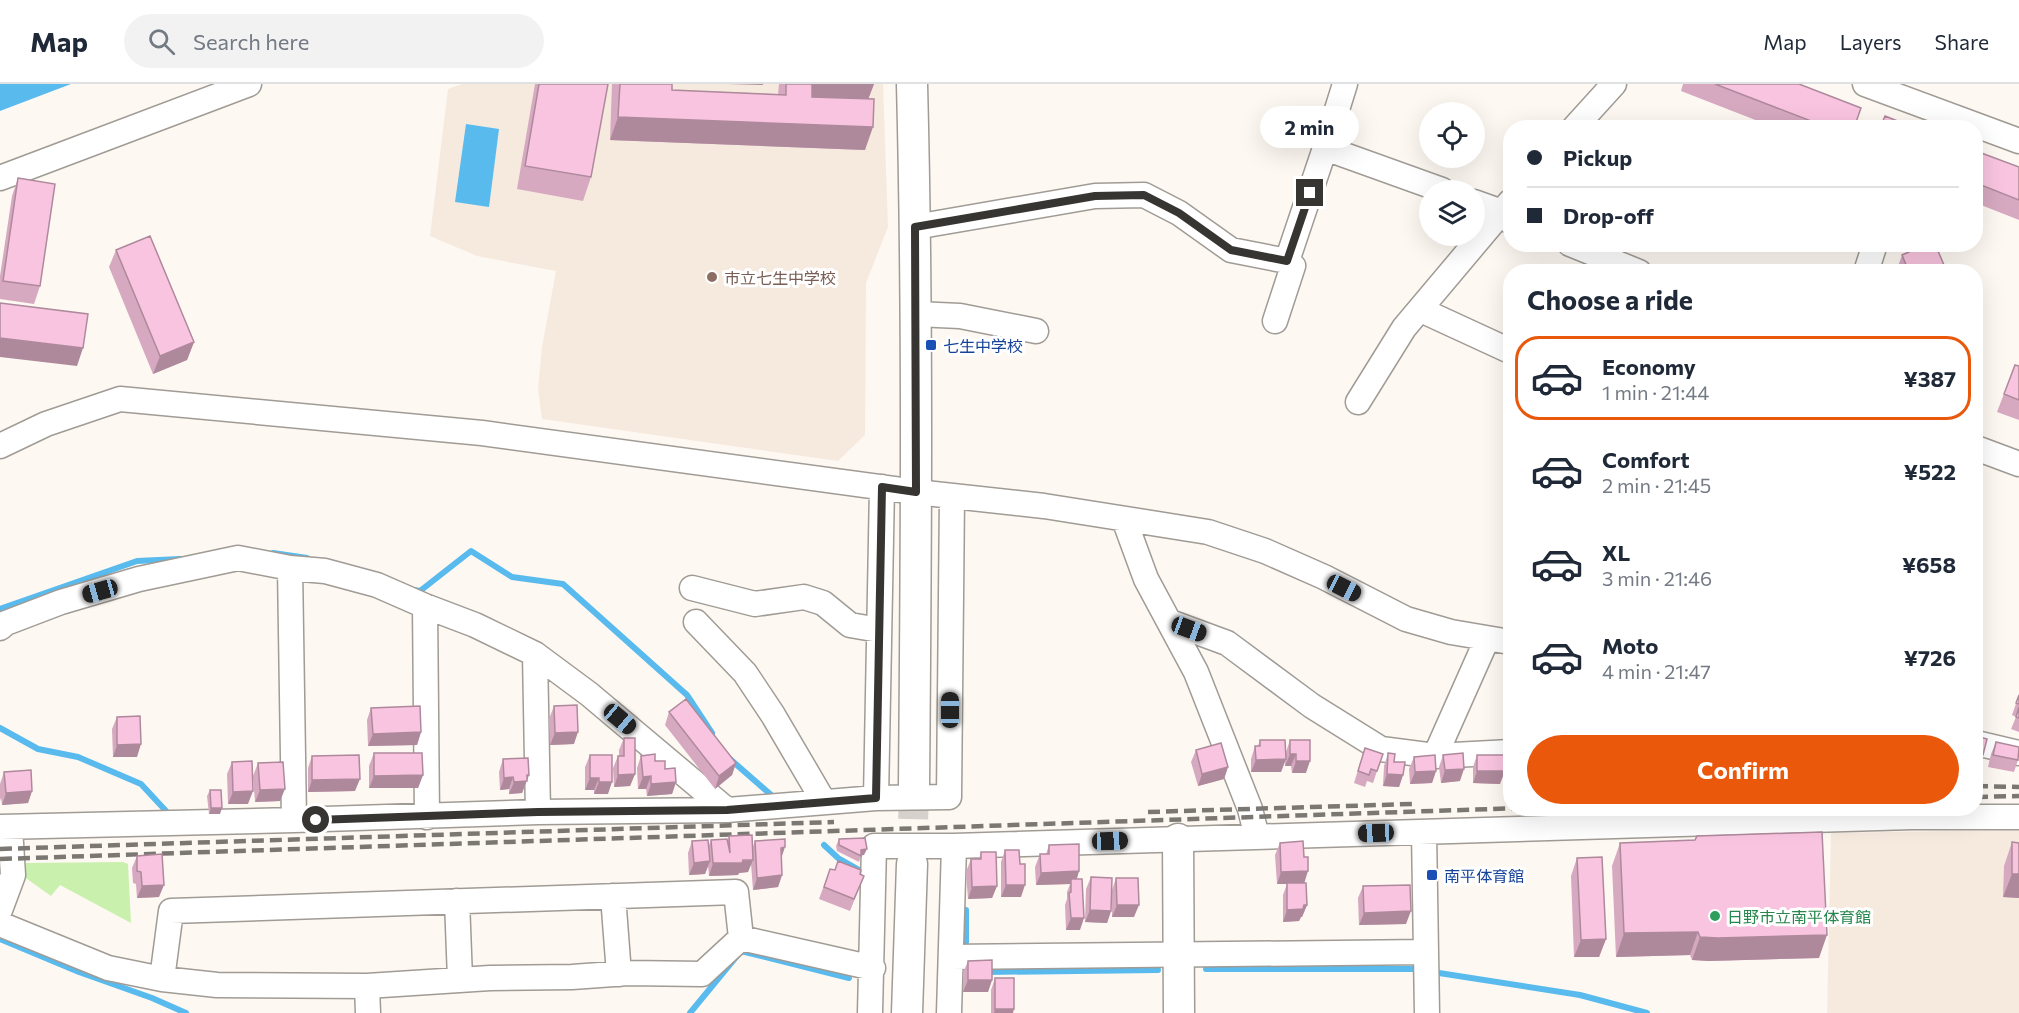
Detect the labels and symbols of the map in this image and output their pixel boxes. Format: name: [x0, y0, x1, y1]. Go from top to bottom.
callout: 2 min: [1260, 106, 1360, 148]
route end: [1296, 179, 1323, 206]
place label: 市立七生中学校: [724, 268, 836, 287]
marker: 市立七生中学校: [705, 270, 719, 284]
place label: 七生中学校: [943, 336, 1023, 355]
marker: 七生中学校: [924, 338, 938, 352]
car: [1324, 572, 1364, 604]
car: [80, 577, 120, 605]
car: [1169, 614, 1209, 644]
car: [941, 692, 959, 728]
car: [600, 701, 640, 737]
route start: [302, 806, 329, 833]
car: [1358, 823, 1394, 843]
car: [1092, 831, 1128, 851]
place label: 南平体育館: [1444, 866, 1524, 885]
marker: 南平体育館: [1425, 868, 1439, 882]
place label: 日野市立南平体育館: [1727, 907, 1871, 926]
marker: 日野市立南平体育館: [1708, 909, 1722, 923]

